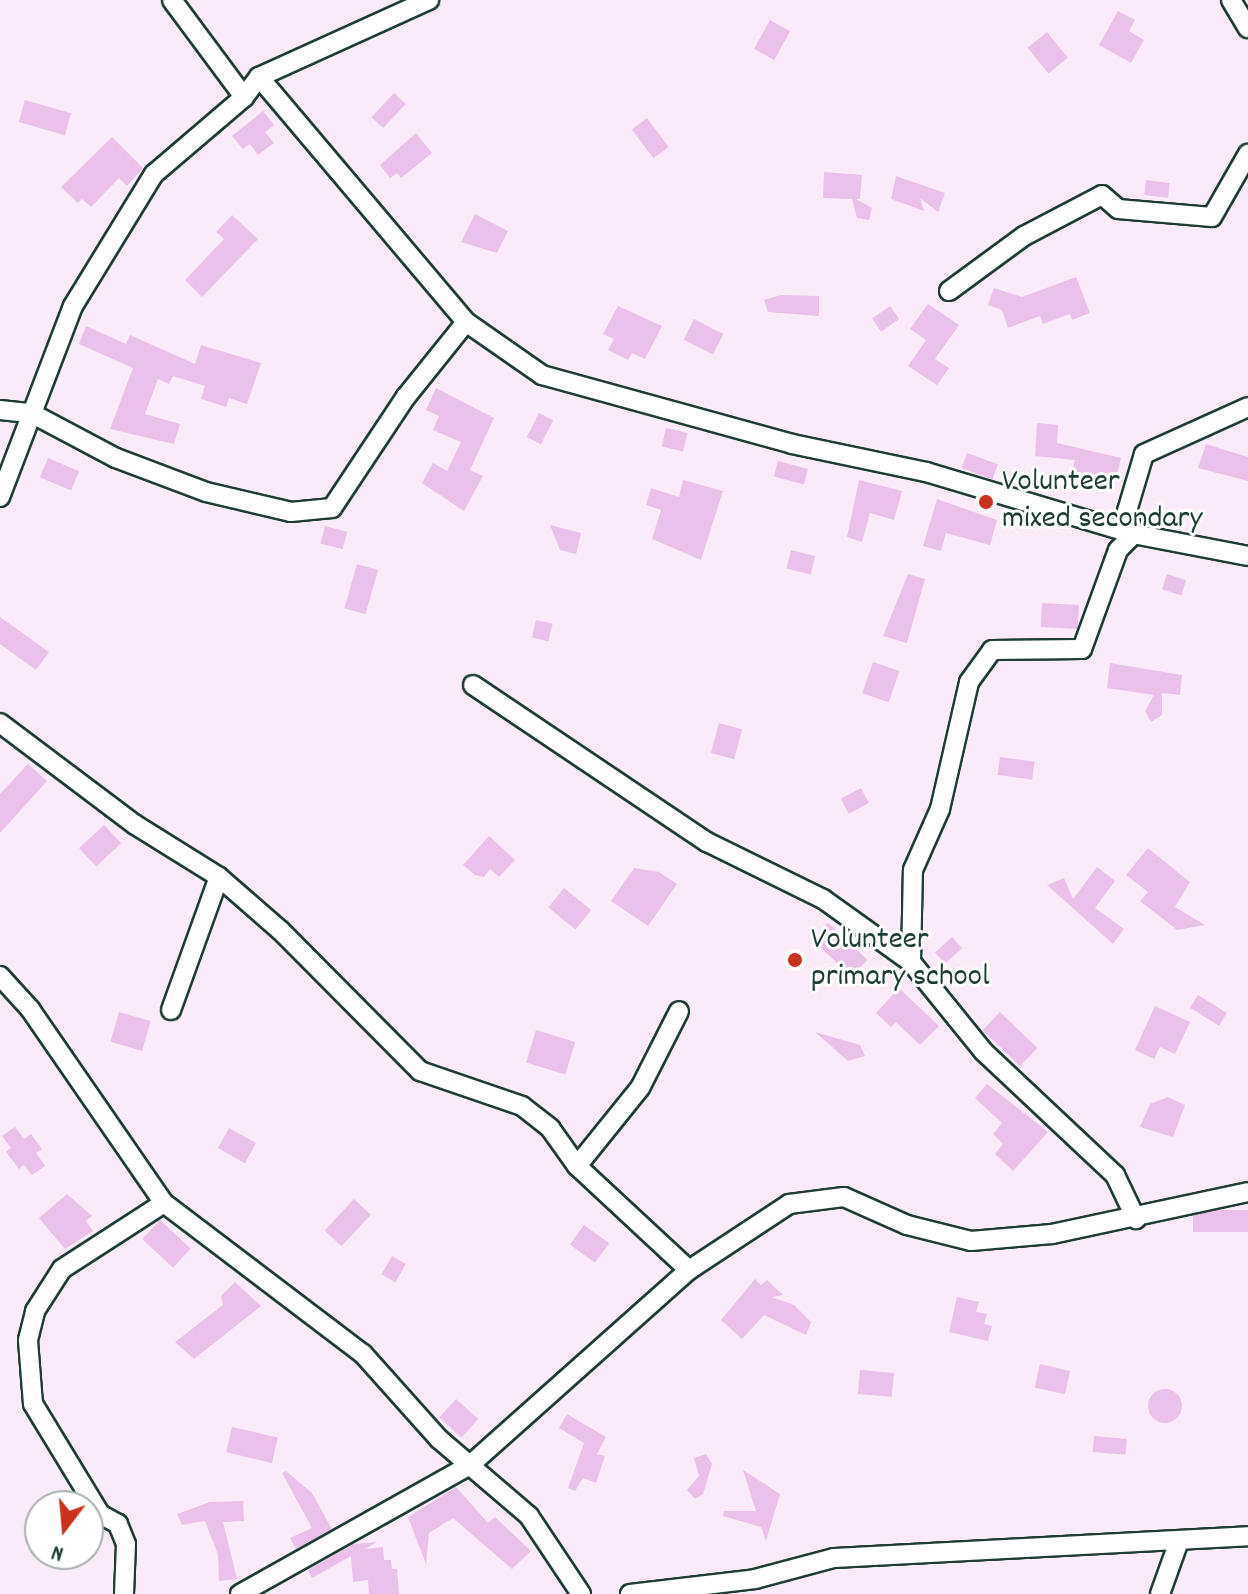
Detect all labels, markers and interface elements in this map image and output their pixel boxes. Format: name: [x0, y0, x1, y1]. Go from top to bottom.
place label: Volunteer mixed secondary: [1002, 465, 1202, 540]
marker: Volunteer mixed secondary: [977, 493, 995, 511]
place label: Volunteer primary school: [811, 923, 990, 998]
marker: Volunteer primary school: [786, 951, 804, 969]
north arrow: [24, 1490, 104, 1570]
text: N: [48, 1535, 67, 1568]

